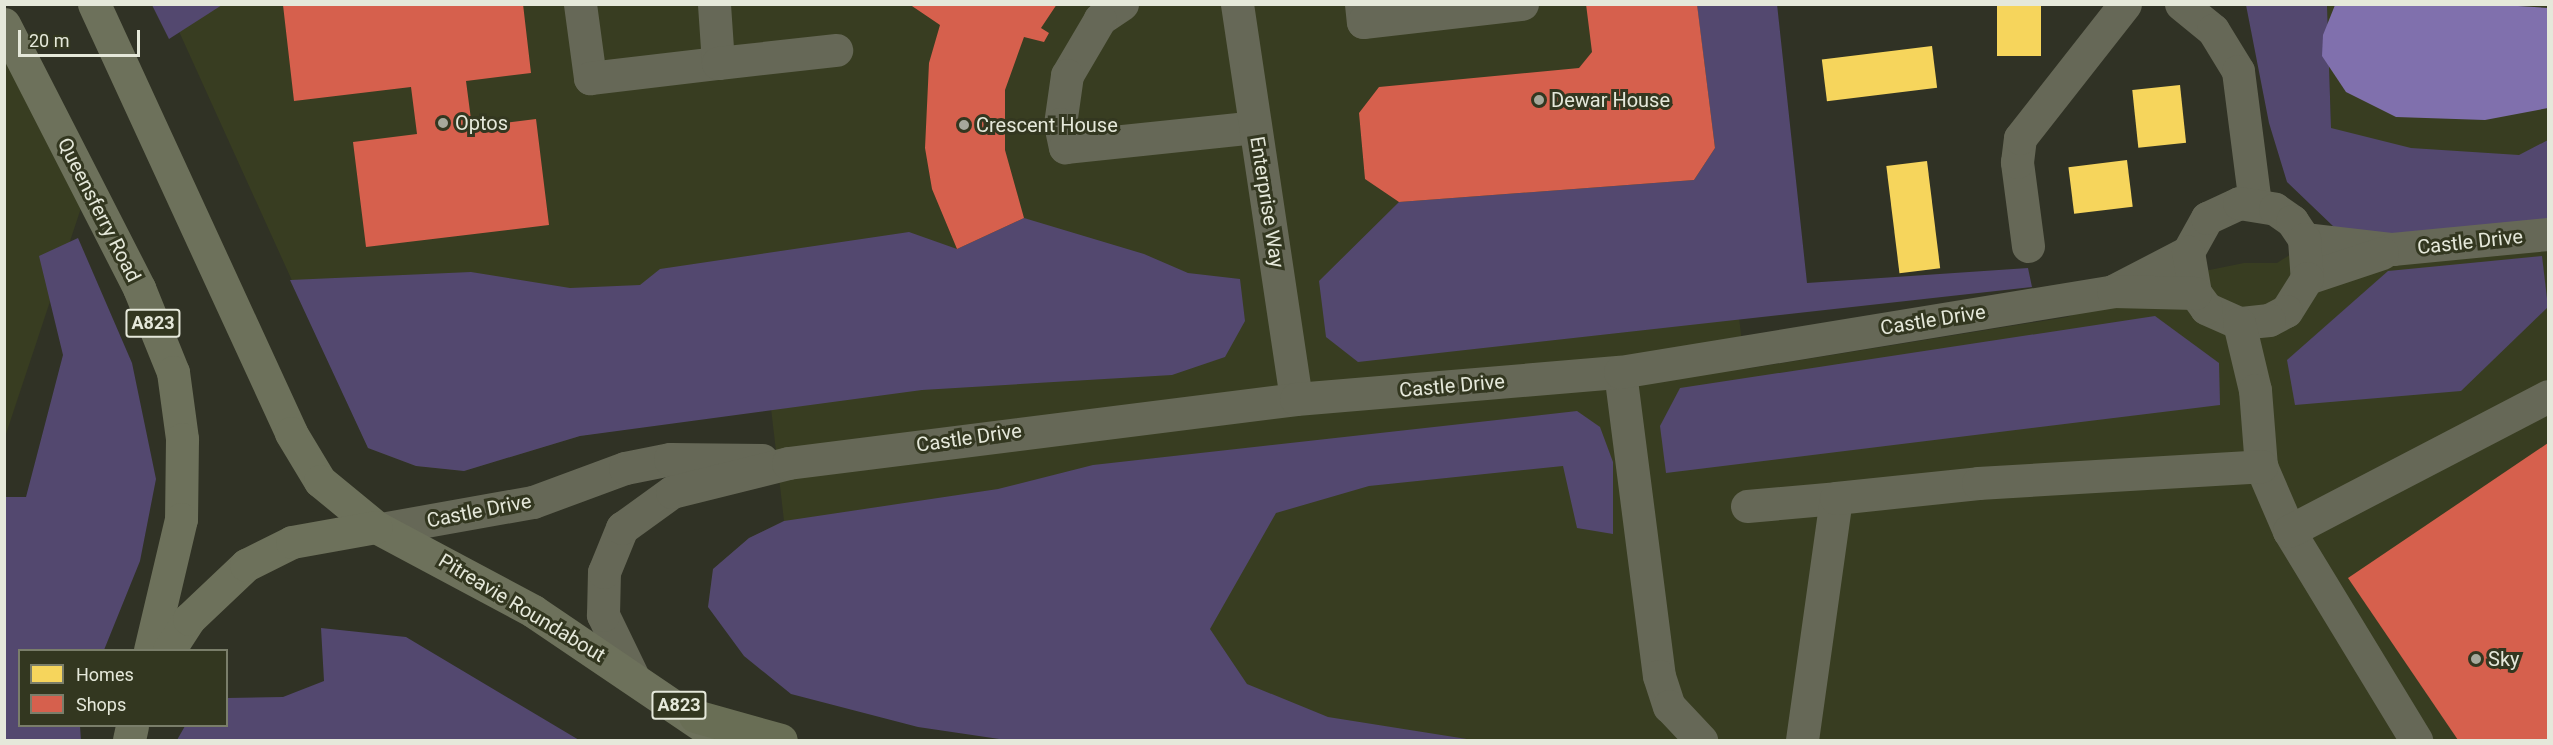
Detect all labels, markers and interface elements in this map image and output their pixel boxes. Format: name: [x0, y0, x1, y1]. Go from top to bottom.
scale bar: [21, 18, 142, 56]
text: 20 m: [29, 30, 69, 51]
place label: Dewar House: [1551, 88, 1670, 112]
marker: Dewar House: [1532, 93, 1546, 107]
place label: Optos: [455, 111, 508, 135]
place label: Crescent House: [976, 113, 1118, 137]
marker: Optos: [436, 116, 450, 130]
marker: Crescent House: [957, 118, 971, 132]
street label: Queensferry Road: [52, 134, 146, 286]
street label: Enterprise Way: [1245, 135, 1289, 269]
street label: Castle Drive: [2416, 225, 2524, 259]
street label: Castle Drive: [1879, 300, 1987, 340]
road number: A823: [124, 308, 182, 338]
street label: Castle Drive: [1398, 369, 1506, 403]
street label: Castle Drive: [915, 419, 1023, 457]
street label: Castle Drive: [425, 489, 533, 533]
street label: Pitreavie Roundabout: [434, 549, 610, 667]
place label: Sky: [2488, 647, 2519, 671]
legend: [18, 649, 228, 727]
marker: Sky: [2469, 652, 2483, 666]
text: Homes: [76, 664, 134, 685]
road number: A823: [650, 690, 708, 720]
text: Shops: [76, 694, 126, 715]

